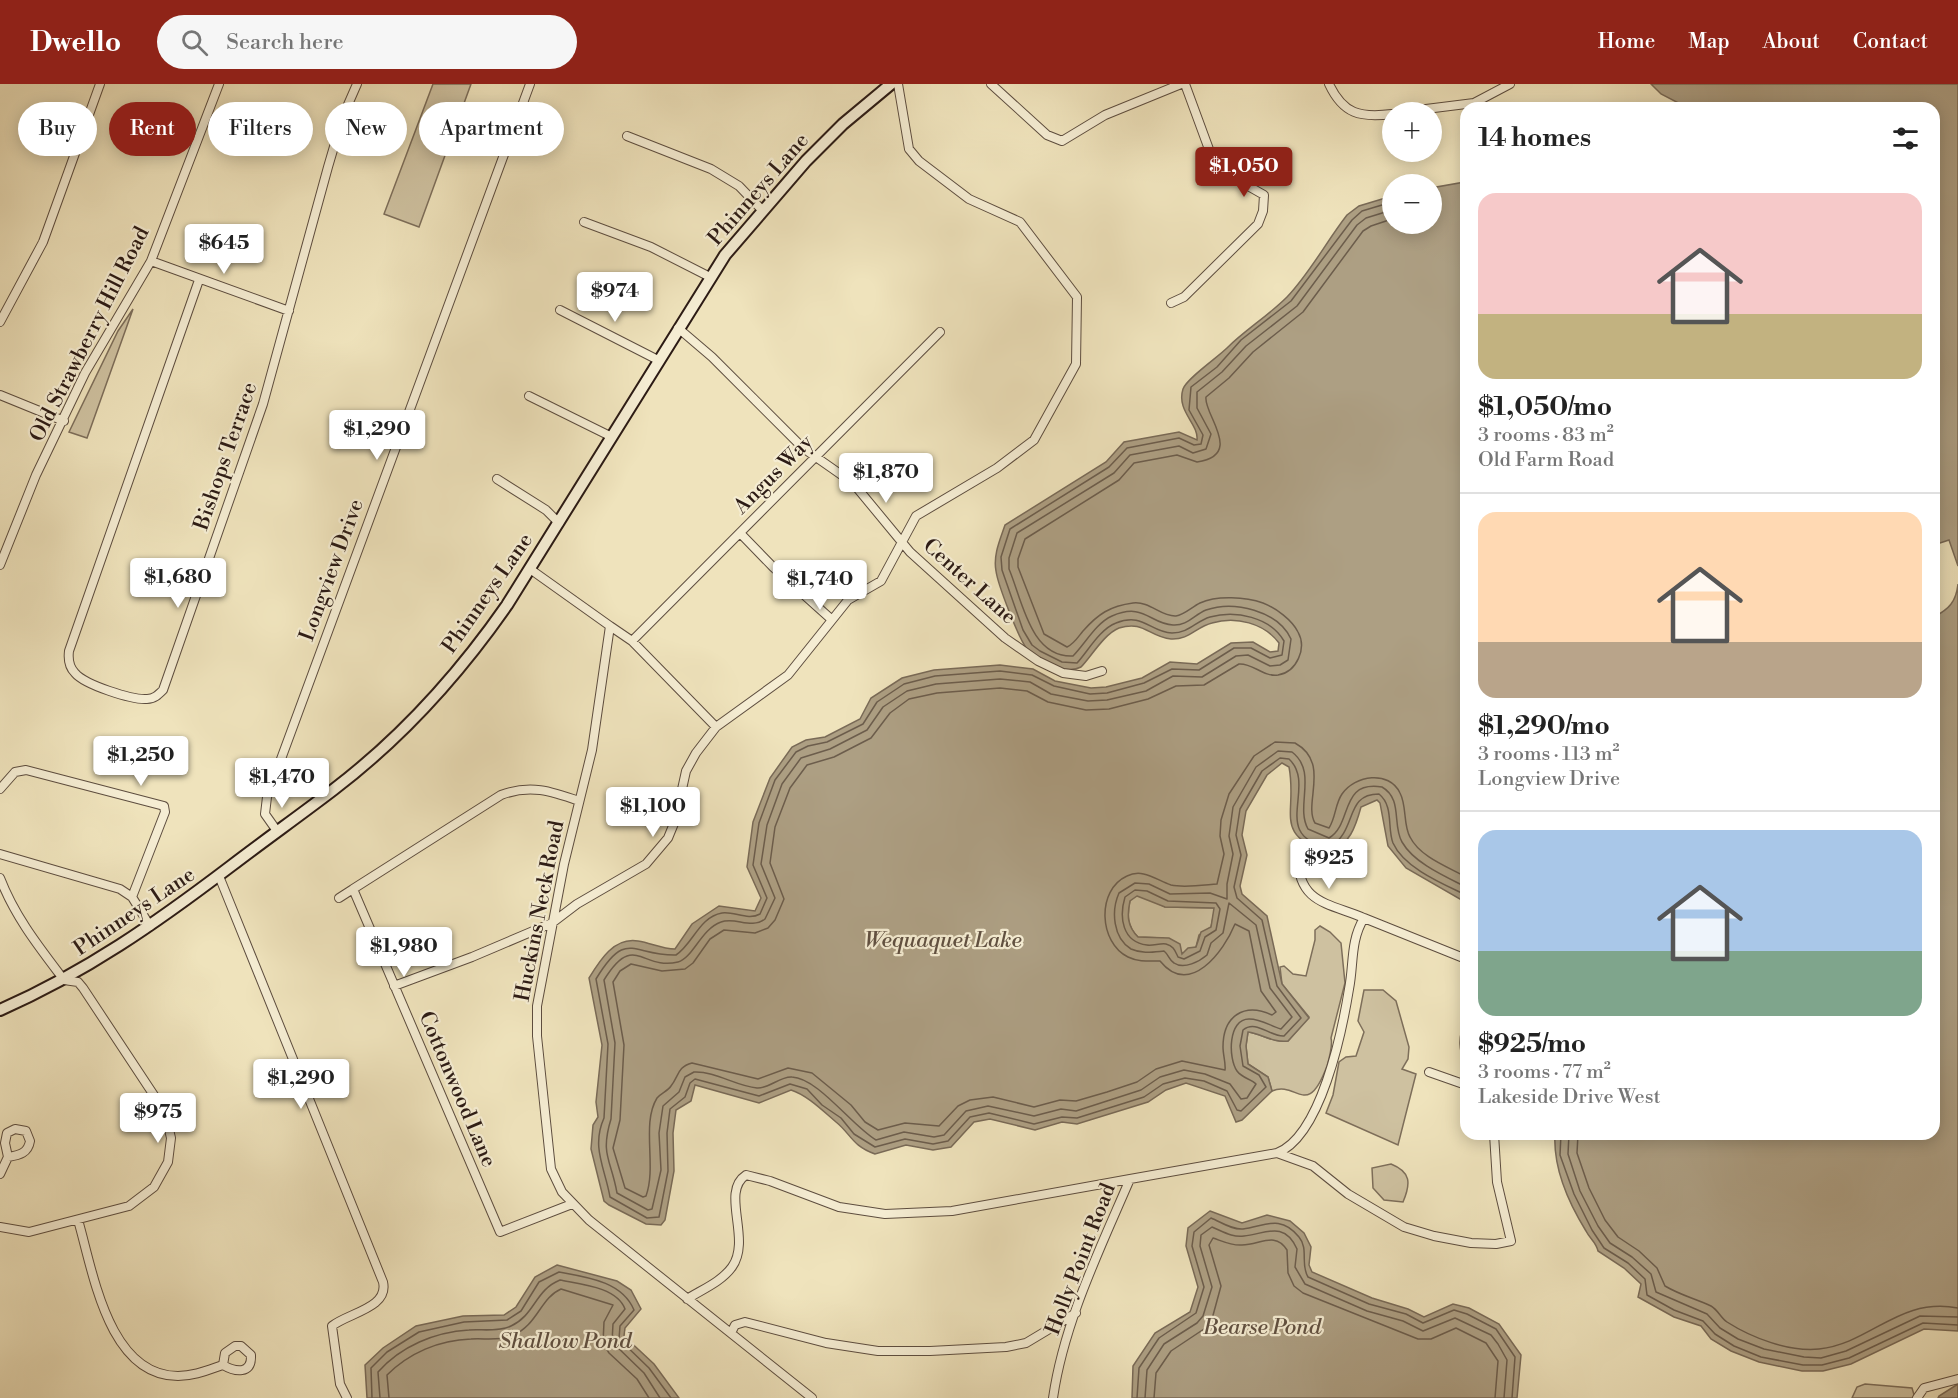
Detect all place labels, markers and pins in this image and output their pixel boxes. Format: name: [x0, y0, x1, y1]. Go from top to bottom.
pin: $1,050: [1195, 147, 1293, 198]
pin: $645: [188, 224, 260, 275]
pin: $974: [579, 272, 651, 323]
pin: $1,290: [328, 410, 426, 461]
pin: $1,870: [837, 453, 935, 504]
pin: $1,680: [129, 558, 227, 609]
pin: $1,740: [771, 560, 869, 611]
pin: $1,250: [92, 736, 190, 787]
pin: $1,470: [233, 758, 331, 809]
pin: $1,100: [604, 787, 702, 838]
pin: $925: [1293, 839, 1365, 890]
pin: $1,980: [355, 927, 453, 978]
pin: $1,290: [252, 1059, 350, 1110]
pin: $975: [122, 1093, 194, 1144]

